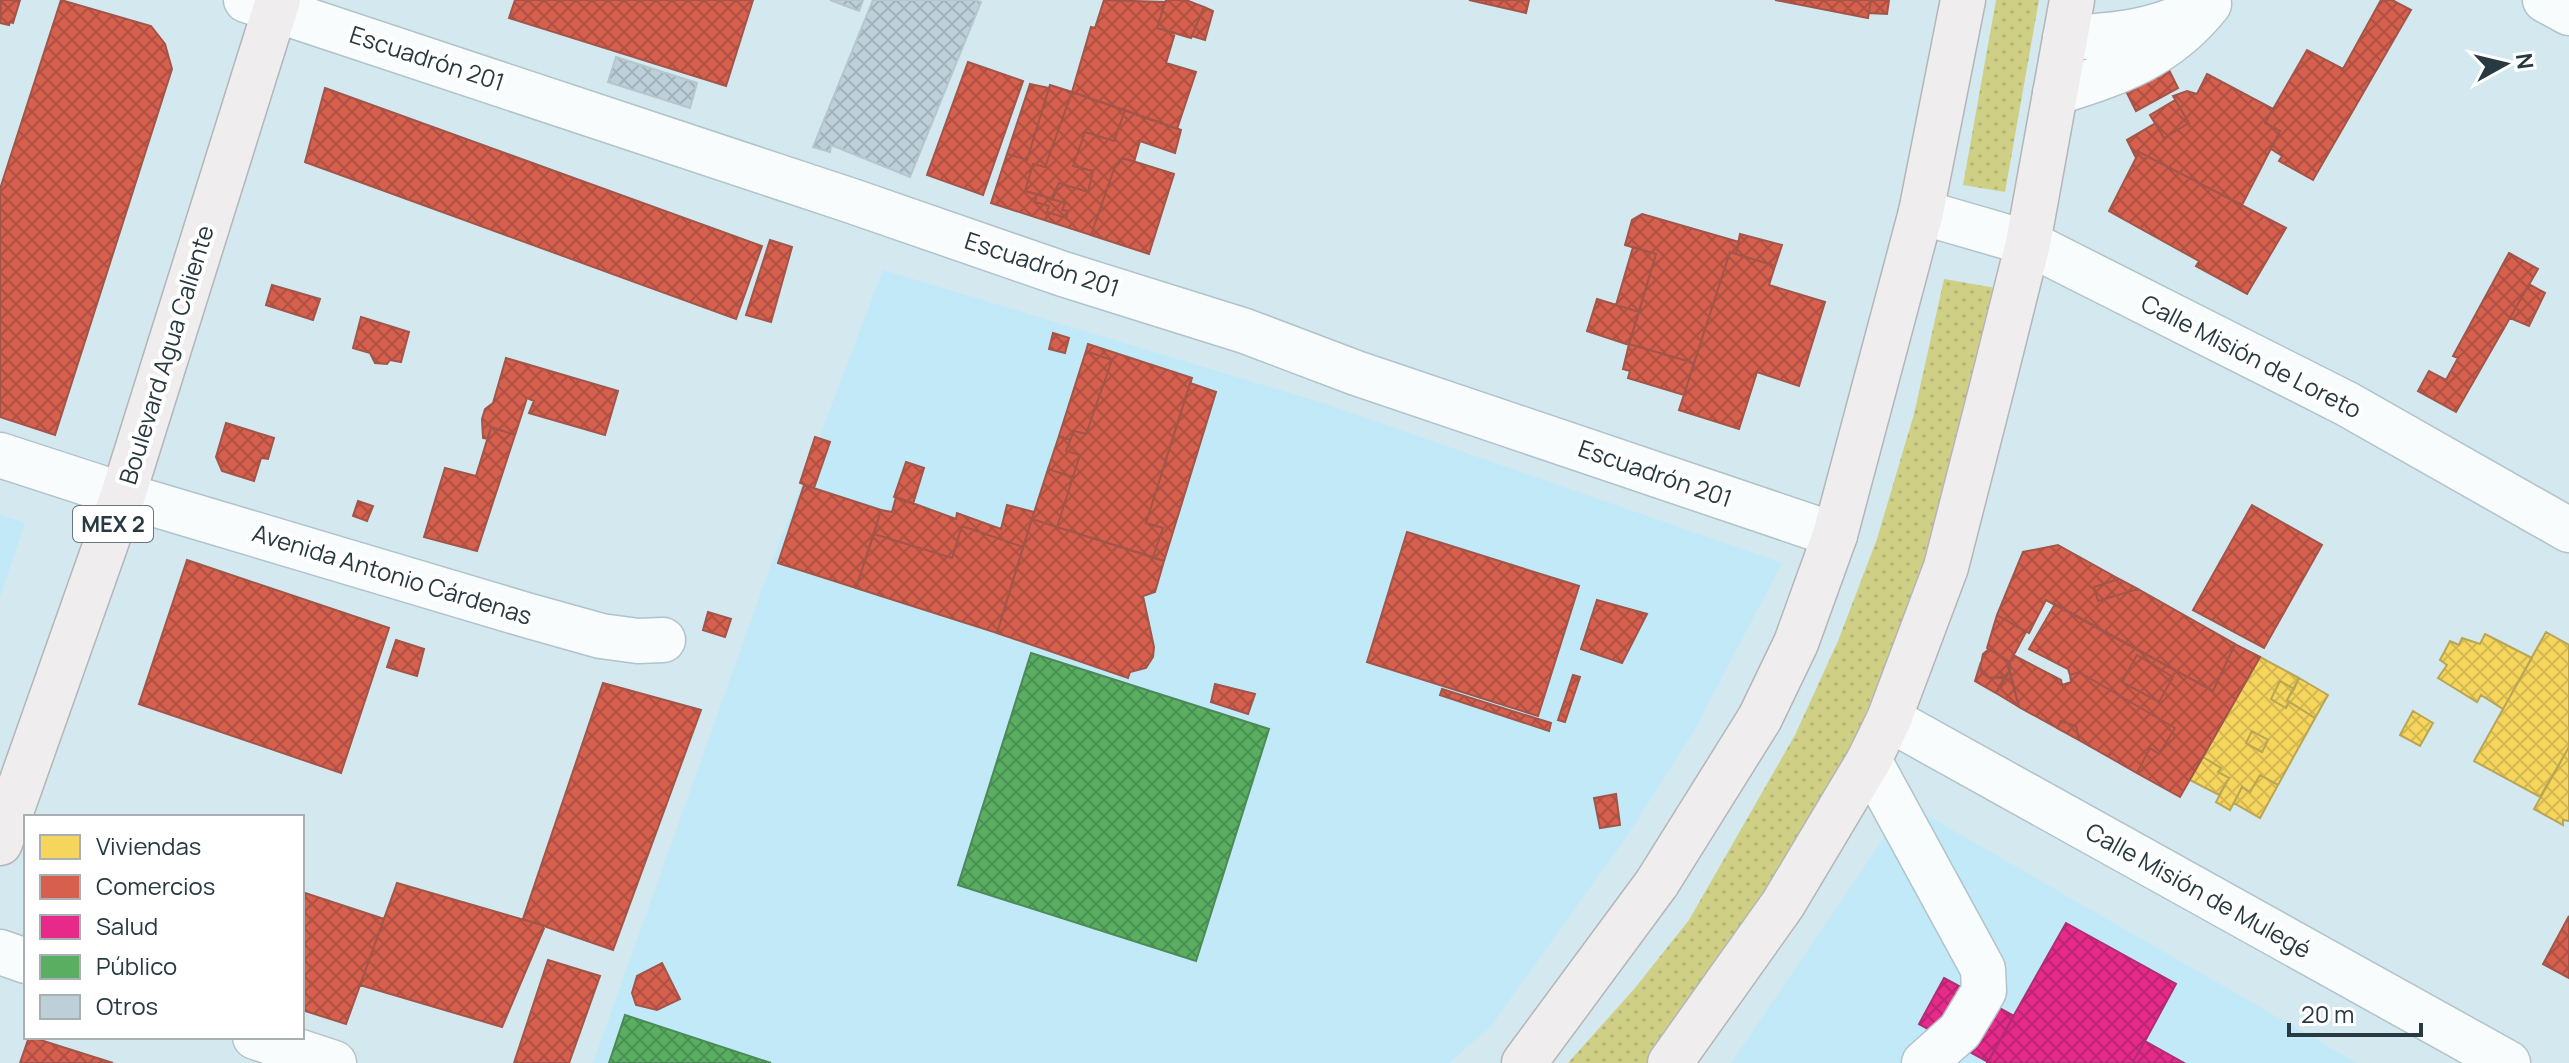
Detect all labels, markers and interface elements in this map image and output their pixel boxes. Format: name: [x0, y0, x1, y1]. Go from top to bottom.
street label: Escuadrón 201: [346, 17, 509, 98]
north arrow: [2465, 24, 2545, 104]
text: N: [2509, 51, 2541, 71]
street label: Boulevard Agua Caliente: [110, 221, 221, 488]
street label: Escuadrón 201: [961, 223, 1124, 304]
street label: Calle Misión de Loreto: [2136, 286, 2367, 426]
street label: Escuadrón 201: [1574, 431, 1737, 514]
road number: MEX 2: [73, 506, 153, 542]
street label: Avenida Antonio Cárdenas: [249, 515, 536, 632]
street label: Calle Misión de Mulegé: [2080, 814, 2317, 965]
legend: [24, 815, 304, 1039]
text: Viviendas: [96, 829, 201, 862]
text: Comercios: [96, 869, 215, 902]
text: Salud: [96, 909, 158, 942]
text: Público: [96, 949, 177, 982]
scale bar: [2289, 987, 2421, 1037]
text: Otros: [96, 989, 158, 1022]
text: 20 m: [2301, 997, 2354, 1030]

